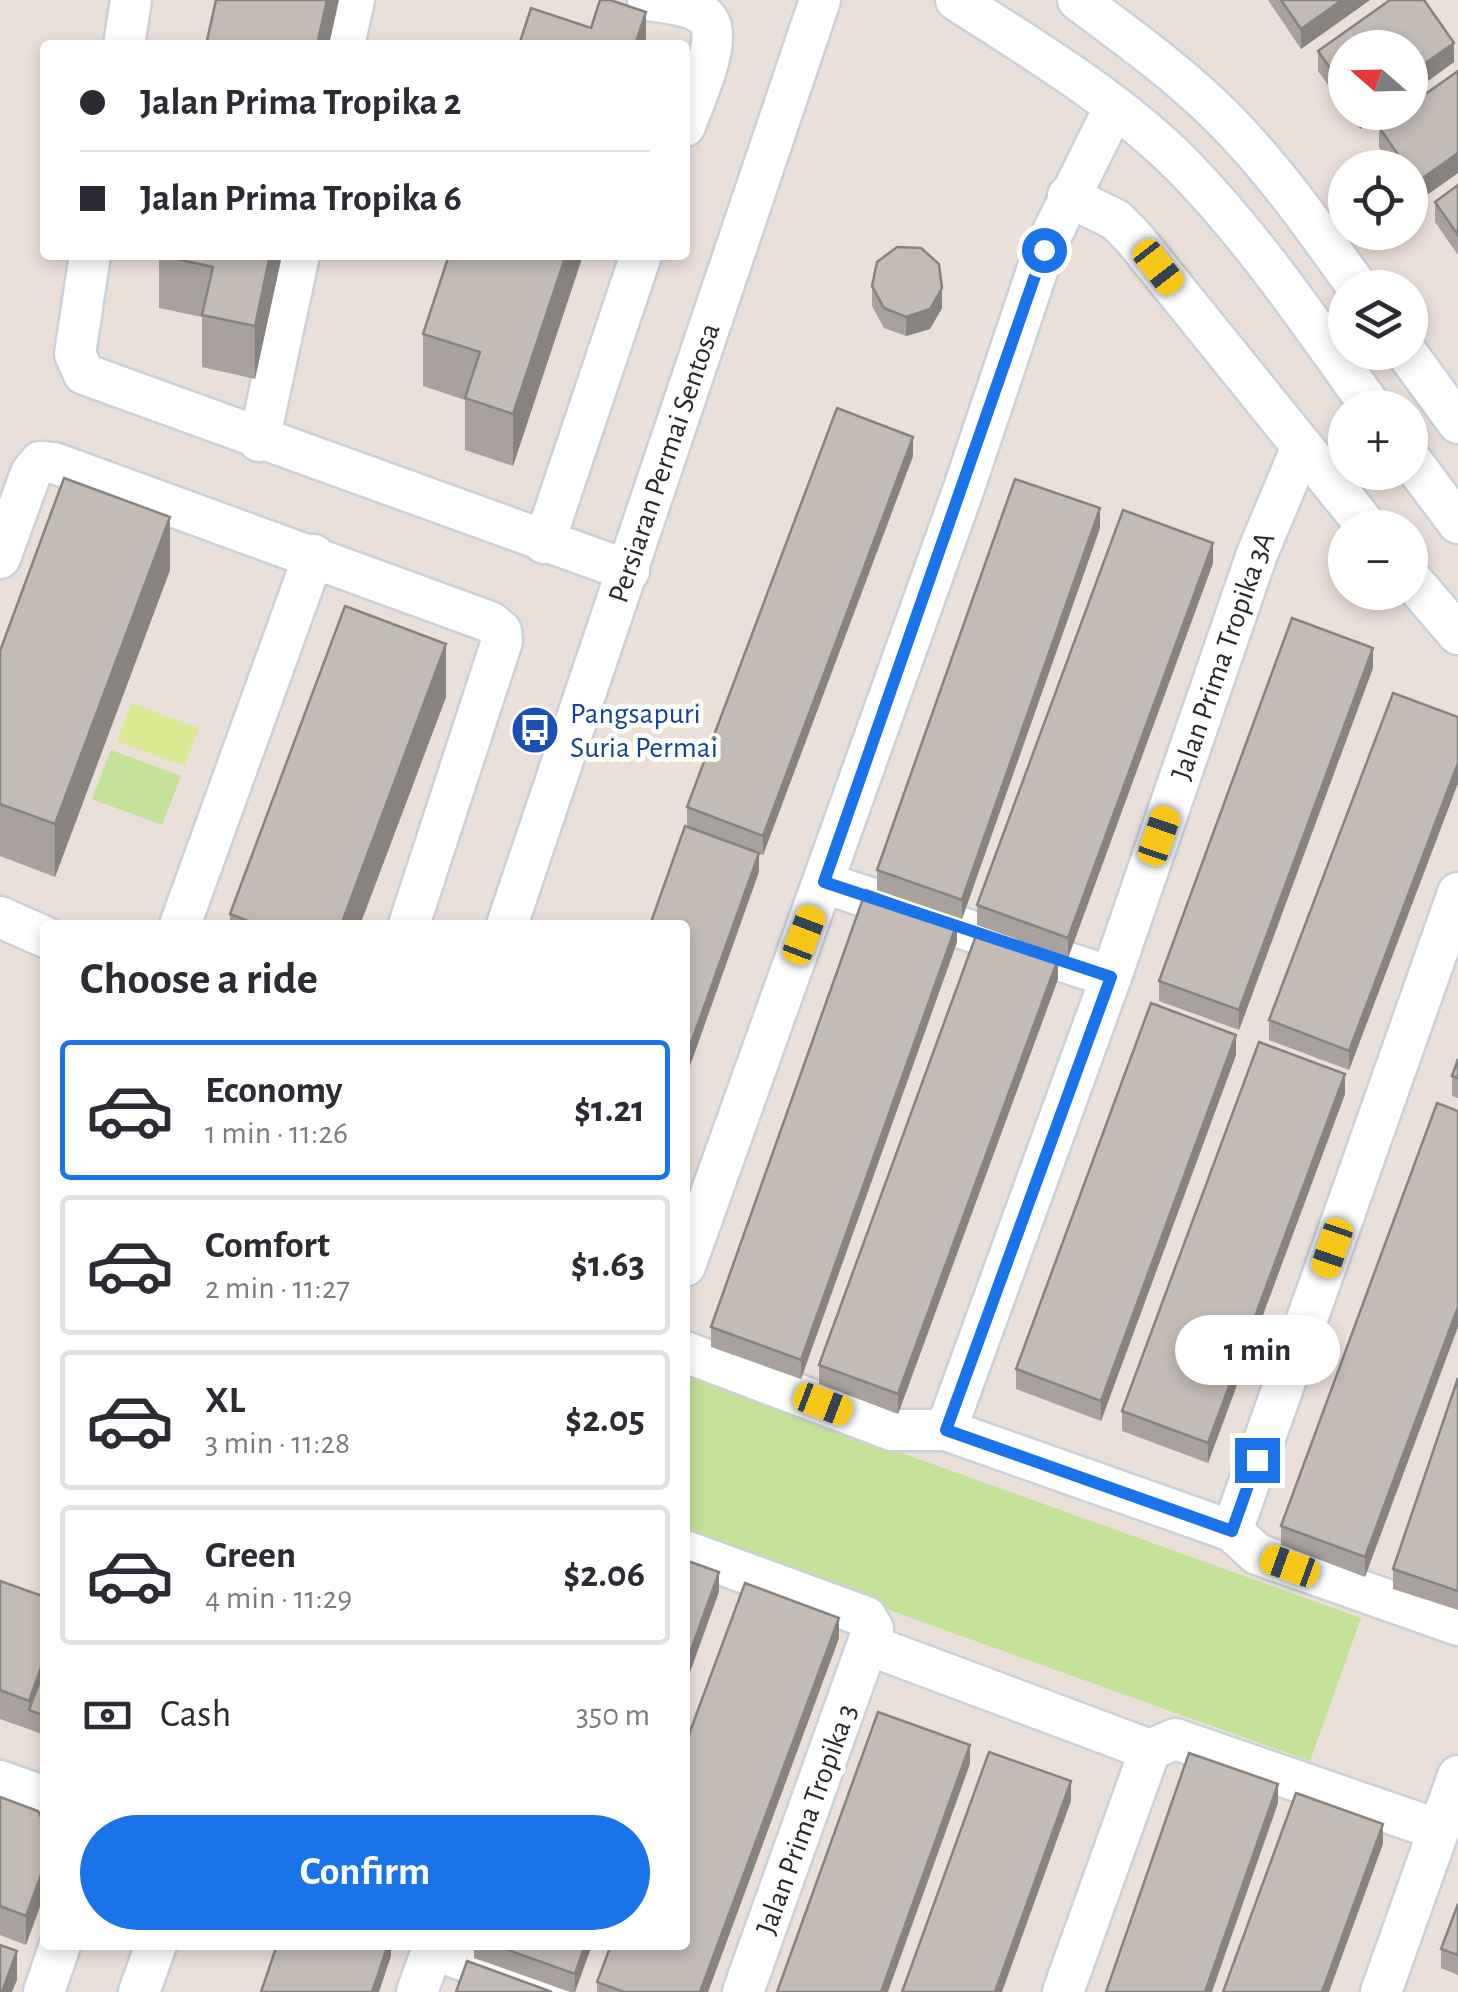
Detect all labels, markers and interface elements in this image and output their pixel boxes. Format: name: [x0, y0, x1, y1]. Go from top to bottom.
north arrow: [1328, 30, 1428, 130]
map controls: [1328, 30, 1428, 610]
text: Jalan Prima Tropika 2: [140, 84, 462, 122]
button: locate: [1328, 150, 1428, 250]
text: Jalan Prima Tropika 6: [140, 180, 462, 218]
route start: [1022, 228, 1067, 273]
car: [1128, 234, 1188, 300]
button: layers: [1328, 270, 1428, 370]
street label: Persiaran Permai Sentosa: [603, 320, 726, 607]
button: +: [1328, 390, 1428, 490]
button: −: [1328, 510, 1428, 610]
street label: Jalan Prima Tropika 3A: [1166, 528, 1280, 784]
place label: Pangsapuri Suria Permai: [570, 699, 718, 763]
bus stop icon: Pangsapuri Suria Permai: [509, 704, 561, 756]
car: [1135, 803, 1183, 869]
car: [779, 902, 829, 968]
text: Choose a ride: [80, 957, 318, 1002]
icon: car: [85, 1065, 175, 1155]
text: Economy: [205, 1072, 343, 1110]
text: $1.21: [574, 1091, 645, 1129]
text: 1 min · 11:26: [205, 1117, 348, 1149]
car: [1308, 1215, 1356, 1281]
icon: car: [85, 1220, 175, 1310]
text: Comfort: [205, 1227, 330, 1265]
text: $1.63: [571, 1246, 645, 1284]
text: 2 min · 11:27: [205, 1272, 350, 1304]
callout: 1 min: [1174, 1315, 1340, 1385]
text: 1 min: [1224, 1334, 1291, 1366]
icon: car: [85, 1375, 175, 1465]
car: [790, 1379, 856, 1429]
text: XL: [205, 1382, 245, 1420]
text: $2.05: [565, 1401, 645, 1439]
text: 3 min · 11:28: [205, 1427, 350, 1459]
route end: [1235, 1438, 1280, 1483]
icon: car: [85, 1530, 175, 1620]
text: Green: [205, 1537, 296, 1575]
car: [1257, 1542, 1323, 1590]
text: $2.06: [563, 1556, 645, 1594]
text: 4 min · 11:29: [205, 1582, 352, 1614]
icon: cash: [80, 1688, 135, 1743]
text: Cash: [160, 1696, 231, 1734]
text: 350 m: [576, 1699, 650, 1731]
street label: Jalan Prima Tropika 3: [751, 1700, 863, 1939]
button: Confirm: [80, 1815, 650, 1930]

